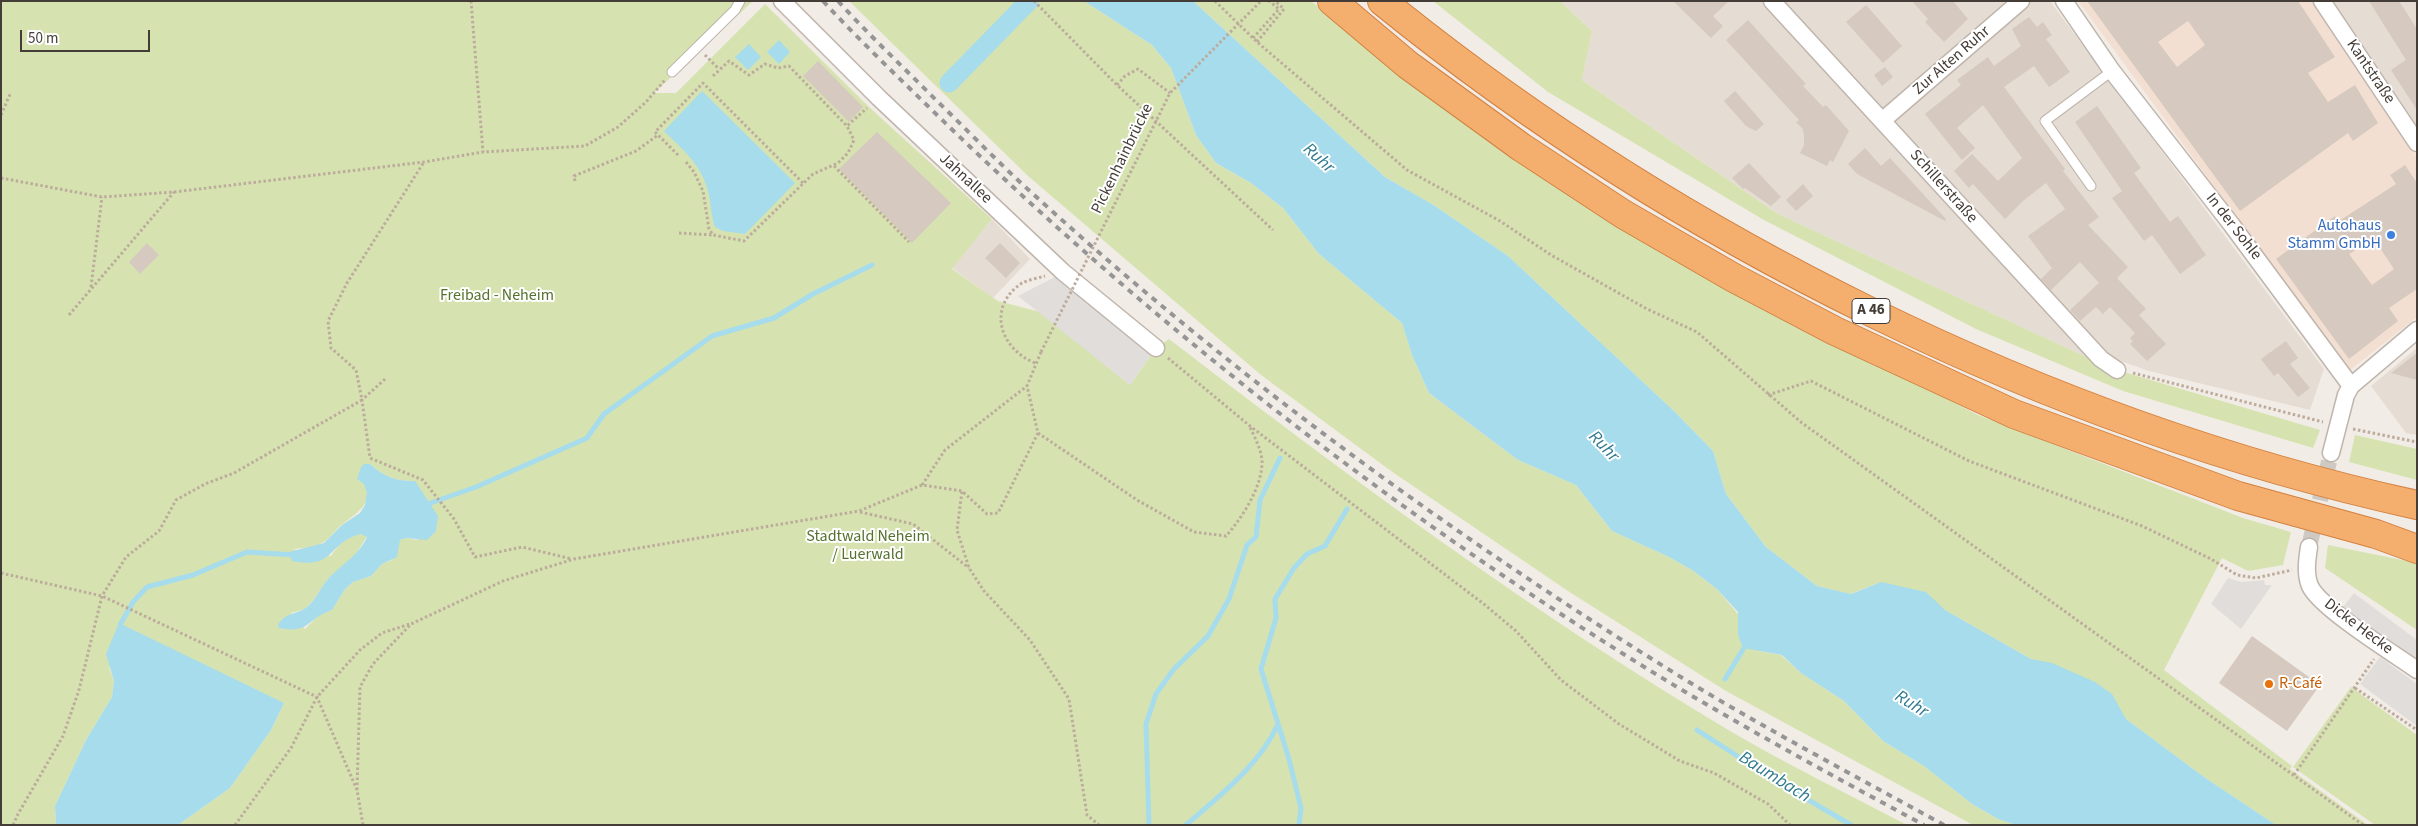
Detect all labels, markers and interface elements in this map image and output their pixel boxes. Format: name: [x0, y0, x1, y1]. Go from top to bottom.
scale bar: [22, 20, 152, 52]
street label: Zur Alten Ruhr: [1910, 22, 1994, 100]
text: 50 m: [28, 28, 58, 49]
street label: Kantstraße: [2341, 36, 2399, 108]
street label: Pickenhainbrücke: [1088, 101, 1158, 217]
water label: Ruhr: [1298, 139, 1338, 179]
street label: Schillerstraße: [1905, 146, 1981, 228]
street label: Jahnallee: [935, 150, 995, 208]
street label: In der Sohle: [2201, 190, 2265, 264]
place label: Autohaus Stamm GmbH: [2288, 216, 2381, 254]
marker: Autohaus Stamm GmbH: [2385, 229, 2397, 241]
park label: Freibad - Neheim: [440, 286, 554, 306]
road number: A 46: [1852, 298, 1890, 324]
water label: Ruhr: [1583, 427, 1623, 467]
park label: Stadtwald Neheim / Luerwald: [806, 527, 930, 565]
street label: Dicke Hecke: [2320, 595, 2396, 659]
place label: R-Café: [2279, 674, 2322, 694]
marker: R-Café: [2263, 678, 2275, 690]
water label: Ruhr: [1890, 687, 1932, 723]
water label: Baumbach: [1734, 748, 1814, 808]

